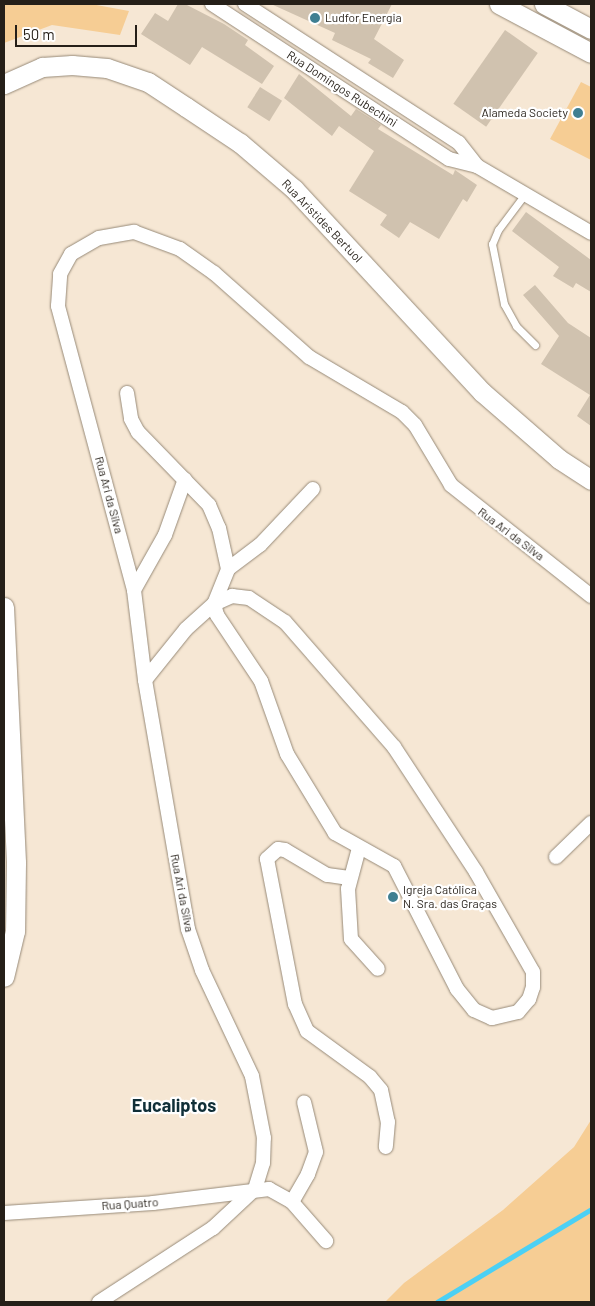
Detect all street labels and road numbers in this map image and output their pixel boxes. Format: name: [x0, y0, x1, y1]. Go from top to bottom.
street label: Rua Domingos Rubechini: [284, 48, 400, 130]
street label: Rua Aristides Bertuol: [279, 177, 365, 265]
street label: Rua Ari da Silva: [92, 455, 126, 535]
street label: Rua Ari da Silva: [475, 504, 547, 564]
street label: Rua Ari da Silva: [167, 853, 197, 933]
street label: Rua Quatro: [101, 1195, 159, 1213]

